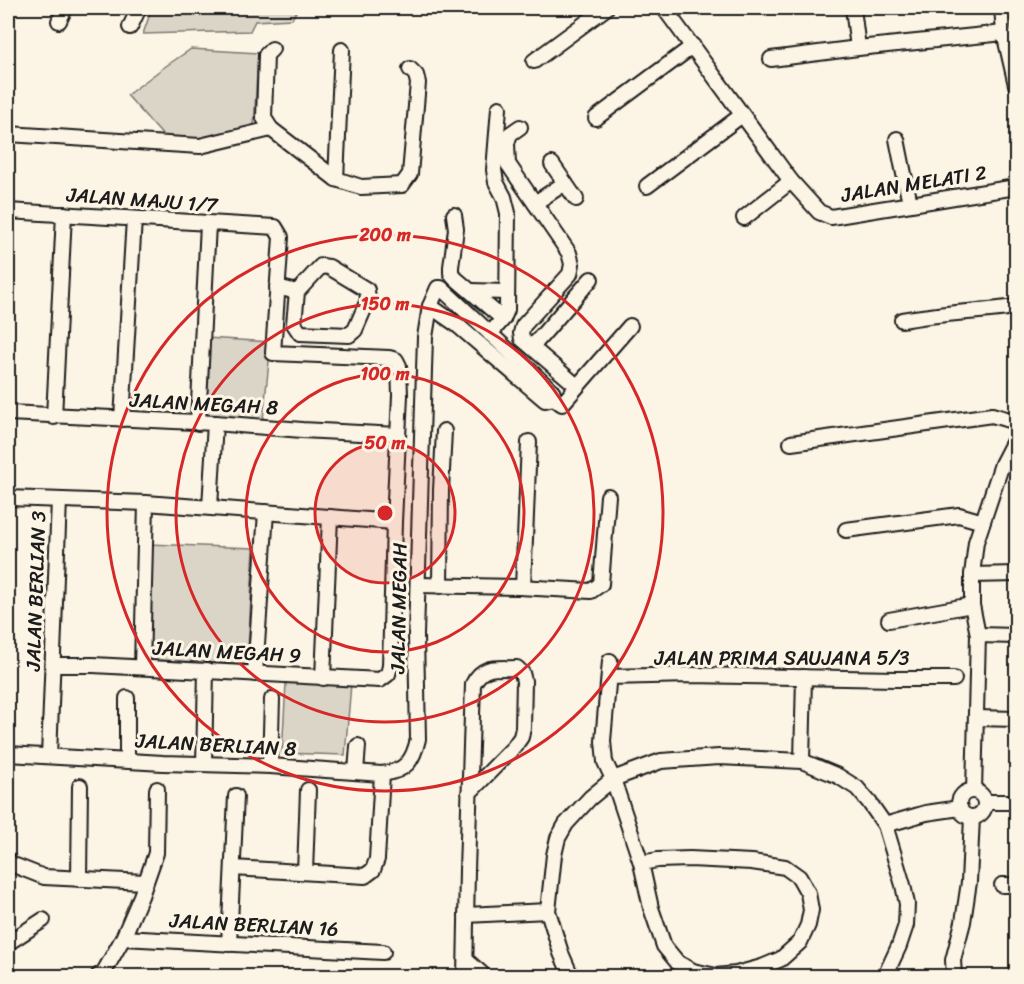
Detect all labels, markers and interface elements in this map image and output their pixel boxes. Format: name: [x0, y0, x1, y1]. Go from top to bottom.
street label: JALAN MELATI 2: [838, 155, 990, 213]
street label: JALAN MAJU 1/7: [64, 177, 220, 223]
text: 200 m: [358, 219, 411, 251]
text: 150 m: [361, 288, 409, 320]
text: 100 m: [361, 358, 410, 390]
street label: JALAN MEGAH 8: [128, 383, 279, 425]
text: 50 m: [365, 427, 406, 459]
centre of rings: [375, 503, 395, 523]
street label: JALAN BERLIAN 3: [16, 510, 56, 673]
street label: JALAN MEGAH: [380, 542, 418, 675]
street label: JALAN MEGAH 9: [151, 631, 302, 673]
street label: JALAN PRIMA SAUJANA 5/3: [653, 641, 910, 676]
street label: JALAN BERLIAN 8: [134, 723, 297, 767]
street label: JALAN BERLIAN 16: [168, 903, 339, 947]

